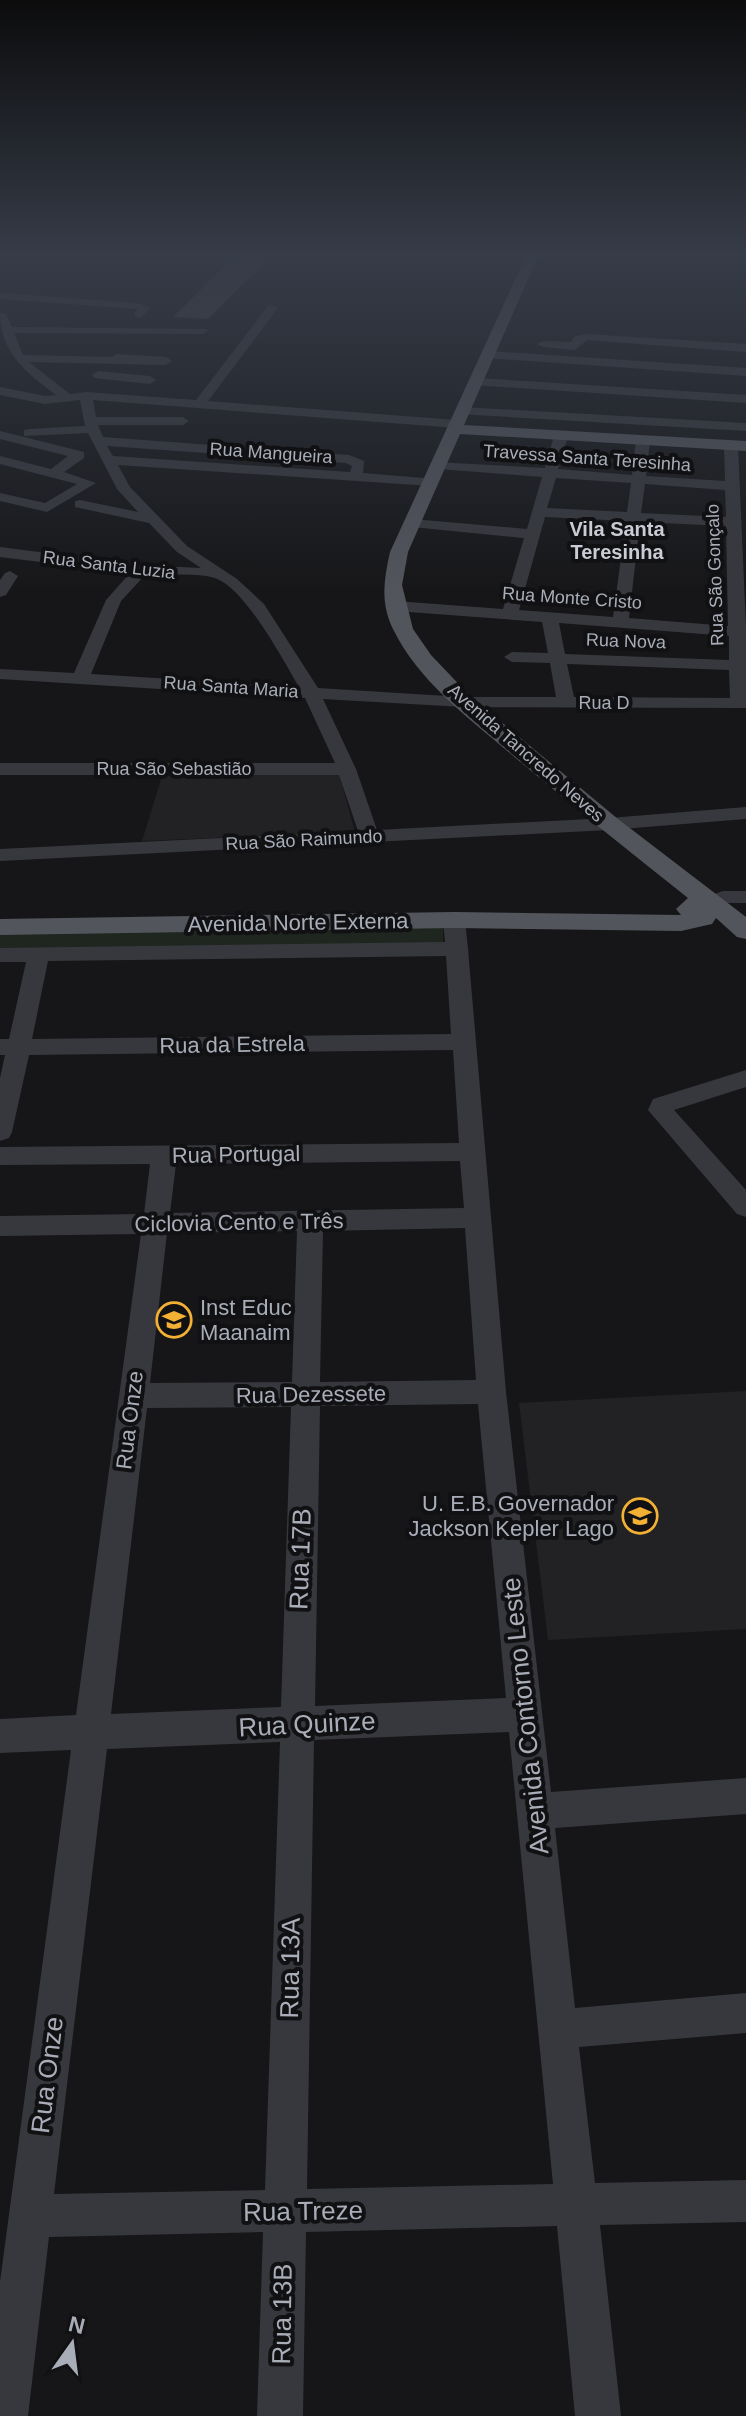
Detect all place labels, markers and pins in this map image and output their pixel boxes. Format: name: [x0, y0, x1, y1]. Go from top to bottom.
place label: Inst Educ Maanaim: [200, 1295, 292, 1345]
school or university icon: Inst Educ Maanaim: [155, 1301, 193, 1339]
place label: U. E.B. Governador Jackson Kepler Lago: [409, 1491, 614, 1541]
school or university icon: U. E.B. Governador Jackson Kepler Lago: [621, 1497, 659, 1535]

